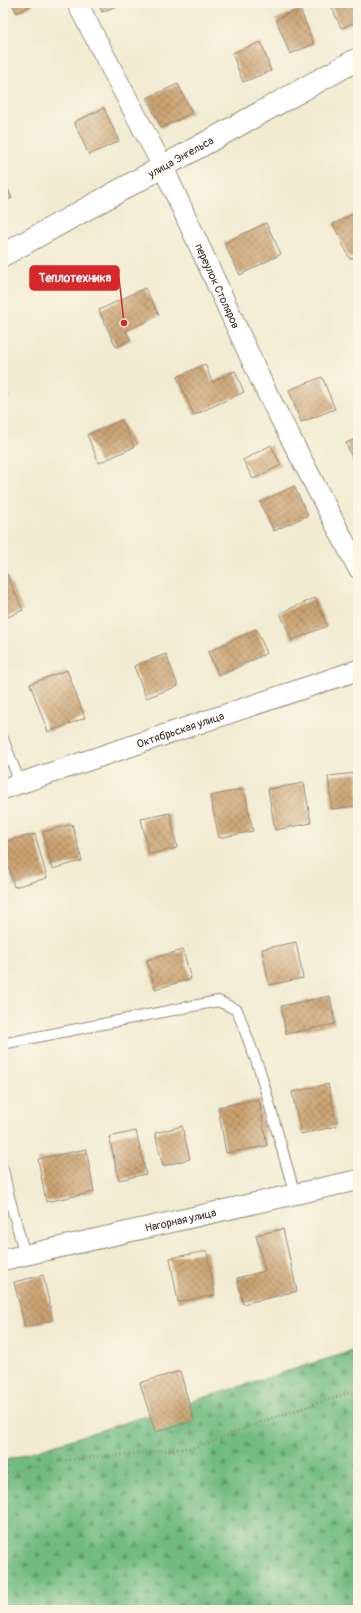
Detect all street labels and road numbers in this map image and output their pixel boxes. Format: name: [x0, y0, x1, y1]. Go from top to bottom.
street label: улица Энгельса: [145, 134, 216, 181]
street label: переулок Столяров: [192, 241, 243, 330]
street label: Октябрьская улица: [135, 709, 226, 750]
street label: Нагорная улица: [144, 1206, 217, 1234]

